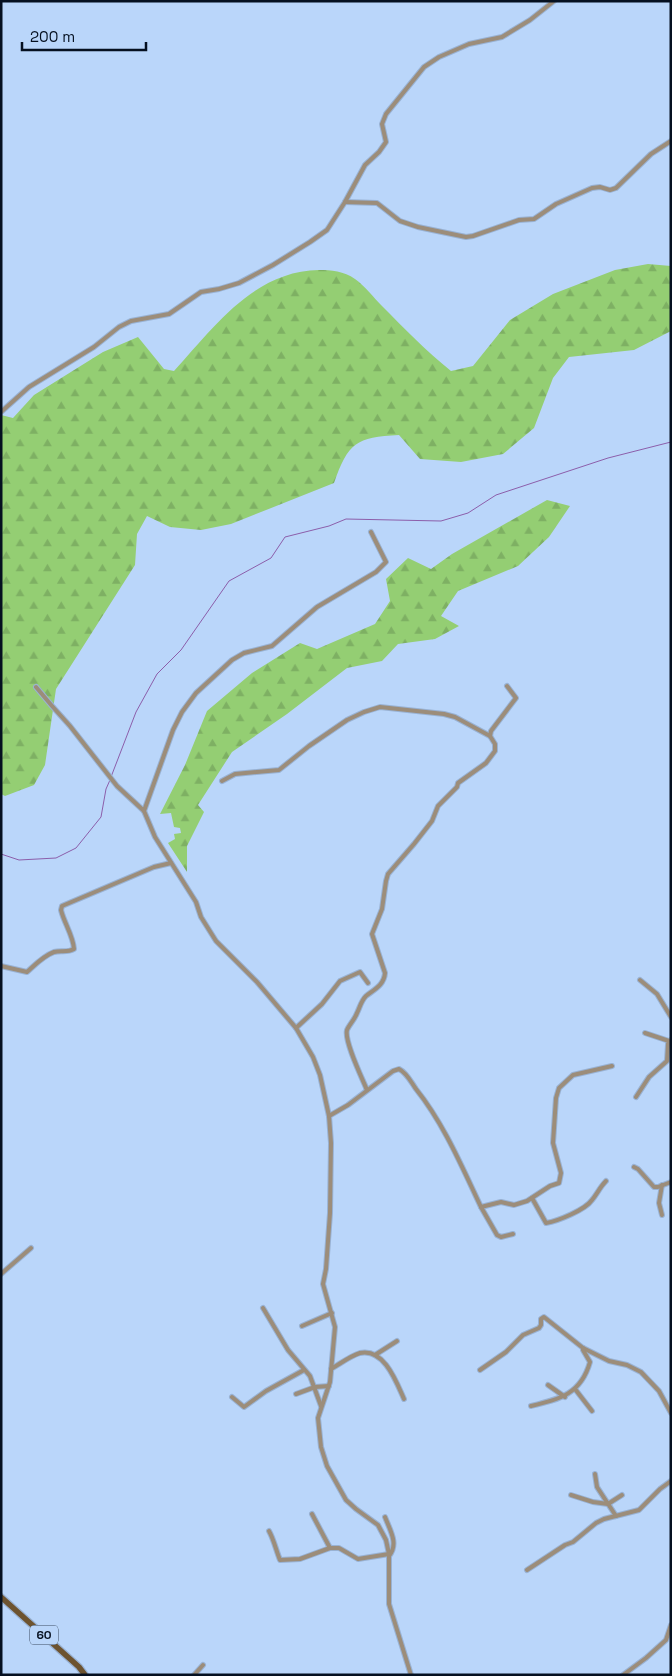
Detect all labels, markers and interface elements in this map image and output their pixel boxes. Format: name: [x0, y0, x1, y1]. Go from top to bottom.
scale bar: [22, 20, 146, 52]
text: 200 m: [30, 27, 75, 46]
road number: 60: [30, 1626, 58, 1644]

